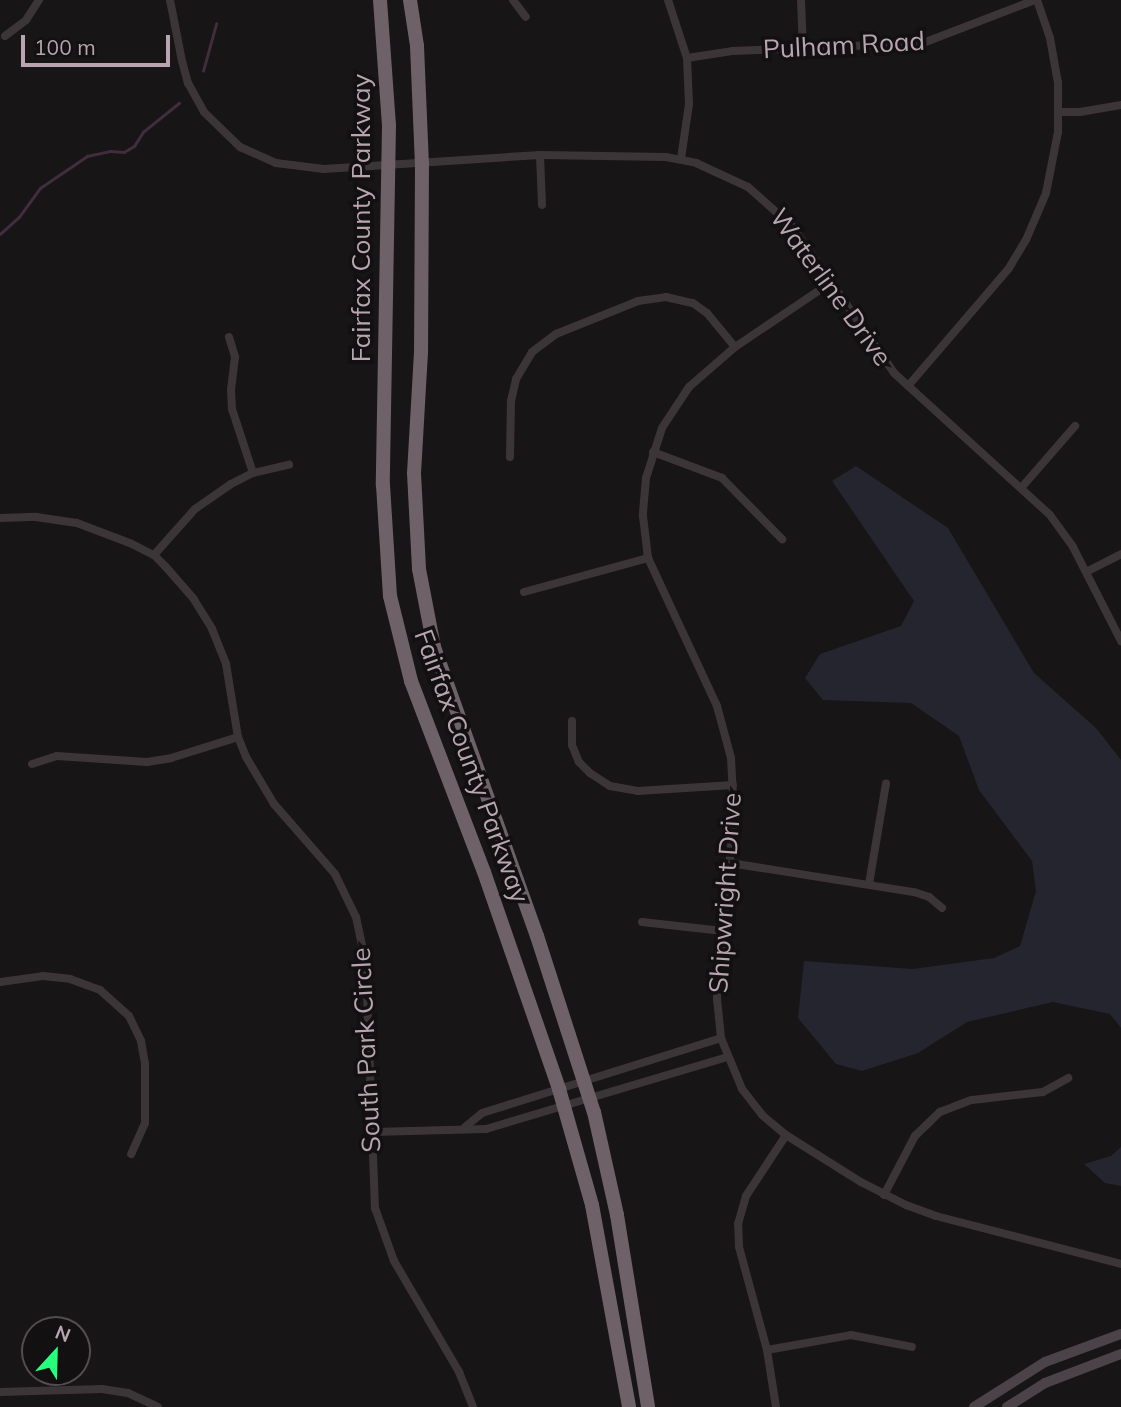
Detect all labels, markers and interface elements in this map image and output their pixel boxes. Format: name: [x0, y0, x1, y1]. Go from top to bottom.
scale bar: [24, 21, 173, 65]
street label: Pulham Road: [762, 25, 926, 65]
text: 100 m: [34, 34, 96, 60]
street label: Fairfax County Parkway: [345, 74, 377, 362]
street label: Waterline Drive: [763, 202, 899, 372]
street label: Fairfax County Parkway: [408, 625, 536, 907]
street label: Shipwright Drive: [702, 792, 748, 994]
street label: South Park Circle: [345, 947, 387, 1153]
north arrow: [21, 1316, 91, 1386]
text: N: [52, 1320, 74, 1347]

